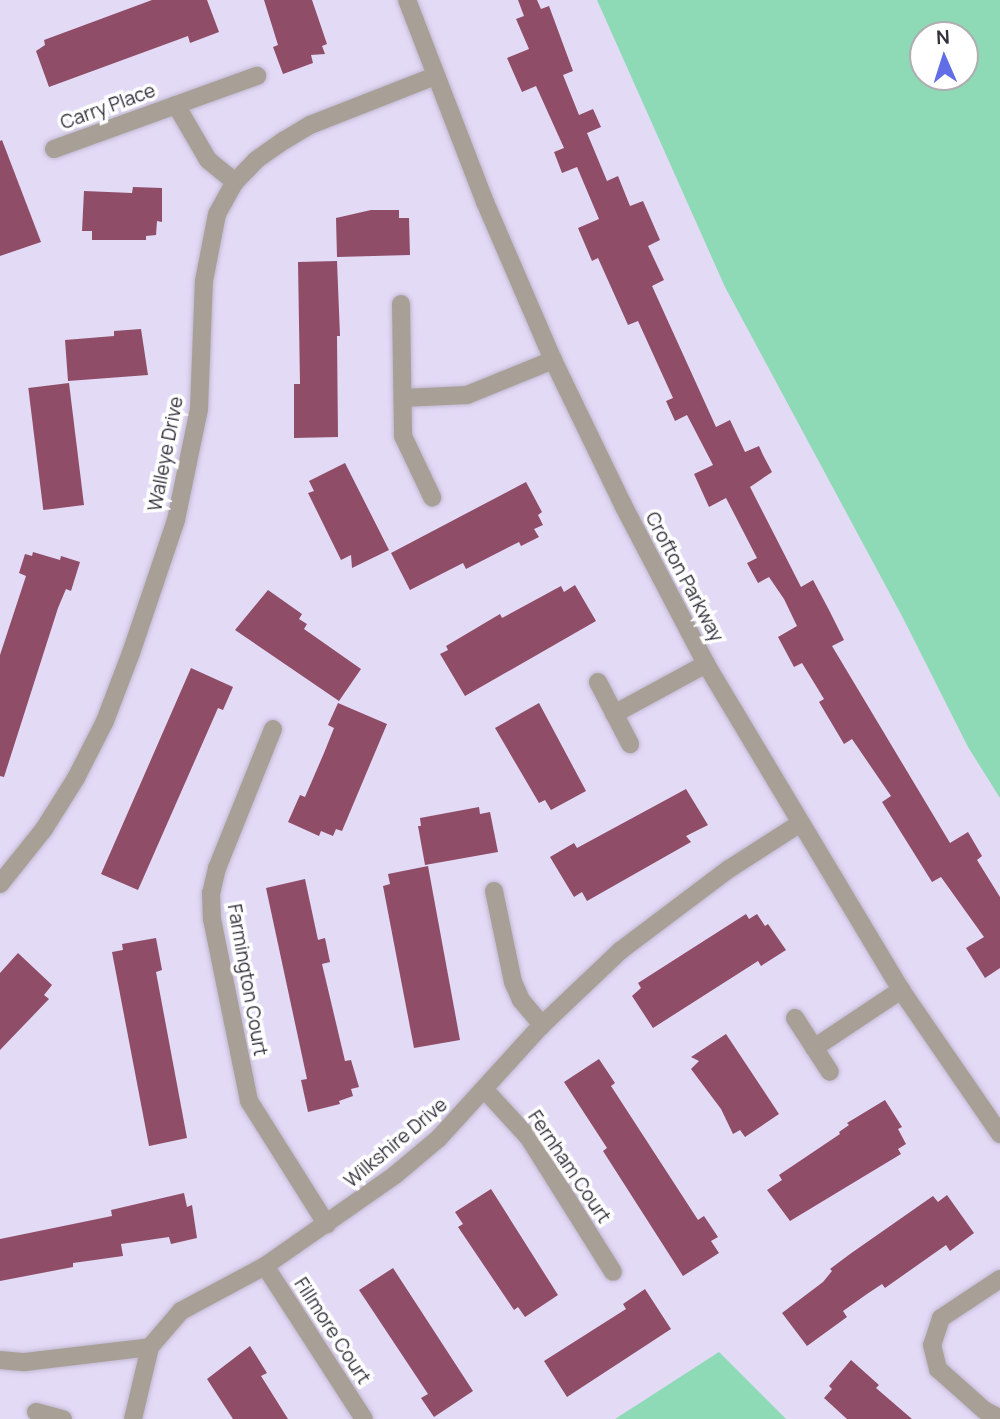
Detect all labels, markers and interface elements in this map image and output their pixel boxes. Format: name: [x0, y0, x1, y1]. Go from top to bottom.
north arrow: [909, 21, 979, 91]
text: N: [936, 24, 951, 50]
street label: Carry Place: [57, 79, 159, 135]
street label: Walleye Drive: [144, 395, 188, 513]
street label: Crofton Parkway: [640, 508, 728, 646]
street label: Farmington Court: [222, 902, 272, 1058]
street label: Wilkshire Drive: [340, 1093, 452, 1193]
street label: Fernham Court: [523, 1106, 615, 1228]
street label: Fillmore Court: [289, 1274, 375, 1388]

